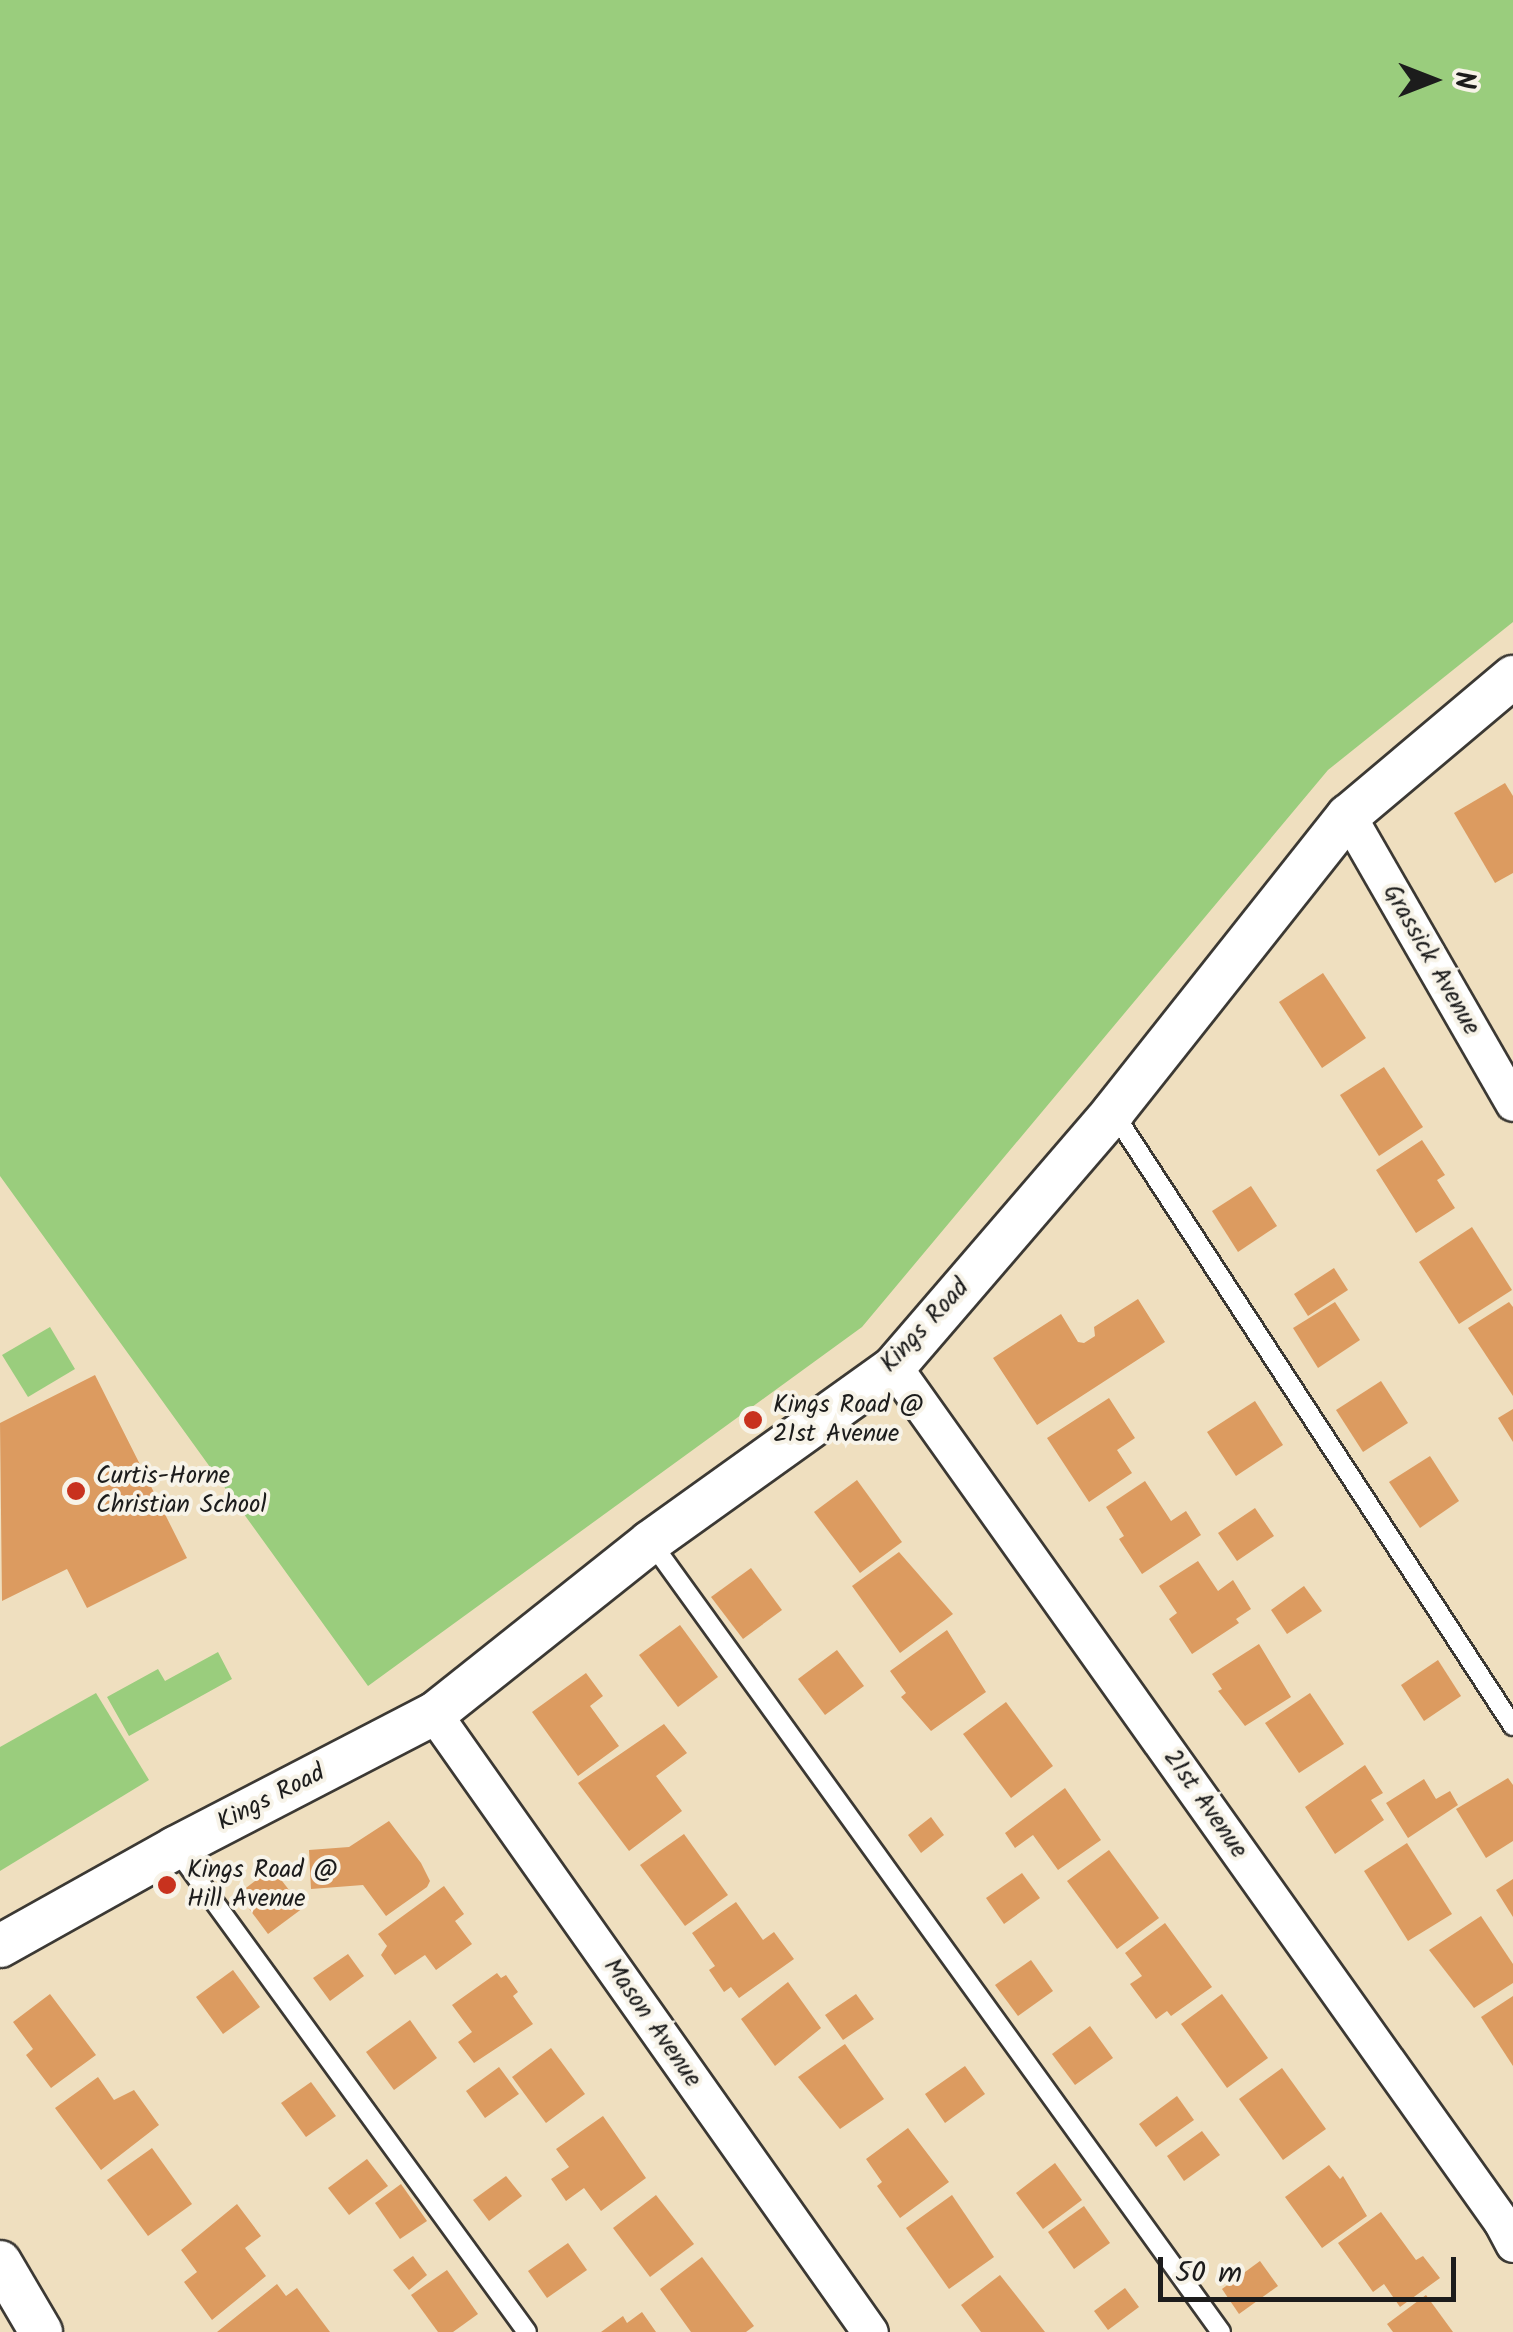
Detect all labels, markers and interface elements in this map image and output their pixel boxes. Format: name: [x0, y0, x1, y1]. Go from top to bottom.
north arrow: [1383, 30, 1483, 130]
text: N: [1441, 71, 1486, 89]
street label: Grassick Avenue: [1376, 879, 1486, 1041]
street label: Kings Road: [874, 1273, 976, 1379]
place label: Kings Road @ 21st Avenue: [773, 1391, 924, 1450]
marker: Kings Road @ 21st Avenue: [742, 1409, 764, 1431]
place label: Curtis-Horne Christian School: [96, 1462, 267, 1521]
marker: Curtis-Horne Christian School: [65, 1480, 87, 1502]
street label: 21st Avenue: [1156, 1744, 1254, 1864]
street label: Kings Road: [212, 1758, 330, 1838]
place label: Kings Road @ Hill Avenue: [187, 1856, 338, 1915]
marker: Kings Road @ Hill Avenue: [156, 1874, 178, 1896]
street label: Mason Avenue: [597, 1953, 707, 2093]
scale bar: [1163, 2237, 1460, 2299]
text: 50 m: [1175, 2250, 1242, 2298]

